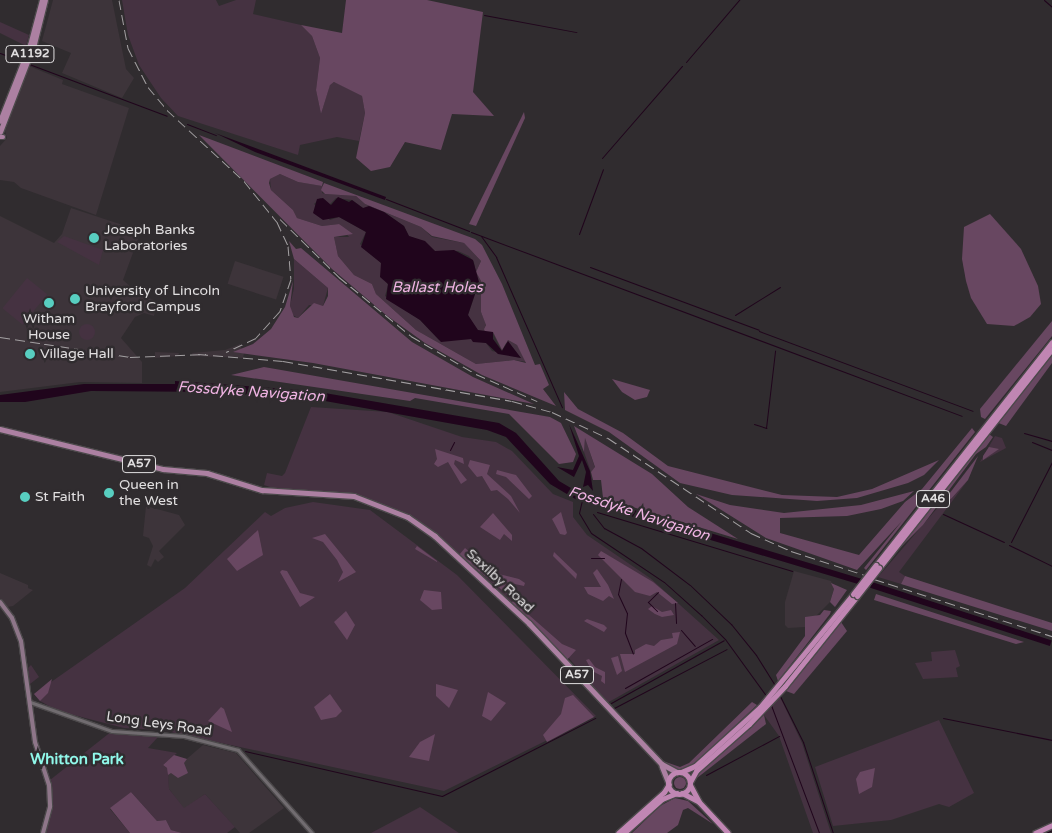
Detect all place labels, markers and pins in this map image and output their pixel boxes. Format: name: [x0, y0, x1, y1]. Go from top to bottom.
place label: Joseph Banks Laboratories: [104, 222, 195, 254]
marker: Joseph Banks Laboratories: [88, 232, 100, 244]
place label: University of Lincoln Brayford Campus: [85, 283, 220, 316]
marker: University of Lincoln Brayford Campus: [69, 293, 81, 305]
marker: Witham House: [43, 297, 55, 309]
place label: Witham House: [23, 311, 75, 344]
place label: Village Hall: [40, 346, 114, 362]
marker: Village Hall: [24, 348, 36, 360]
place label: Queen in the West: [119, 477, 179, 510]
marker: Queen in the West: [103, 487, 115, 499]
place label: St Faith: [35, 489, 85, 505]
marker: St Faith: [19, 491, 31, 503]

